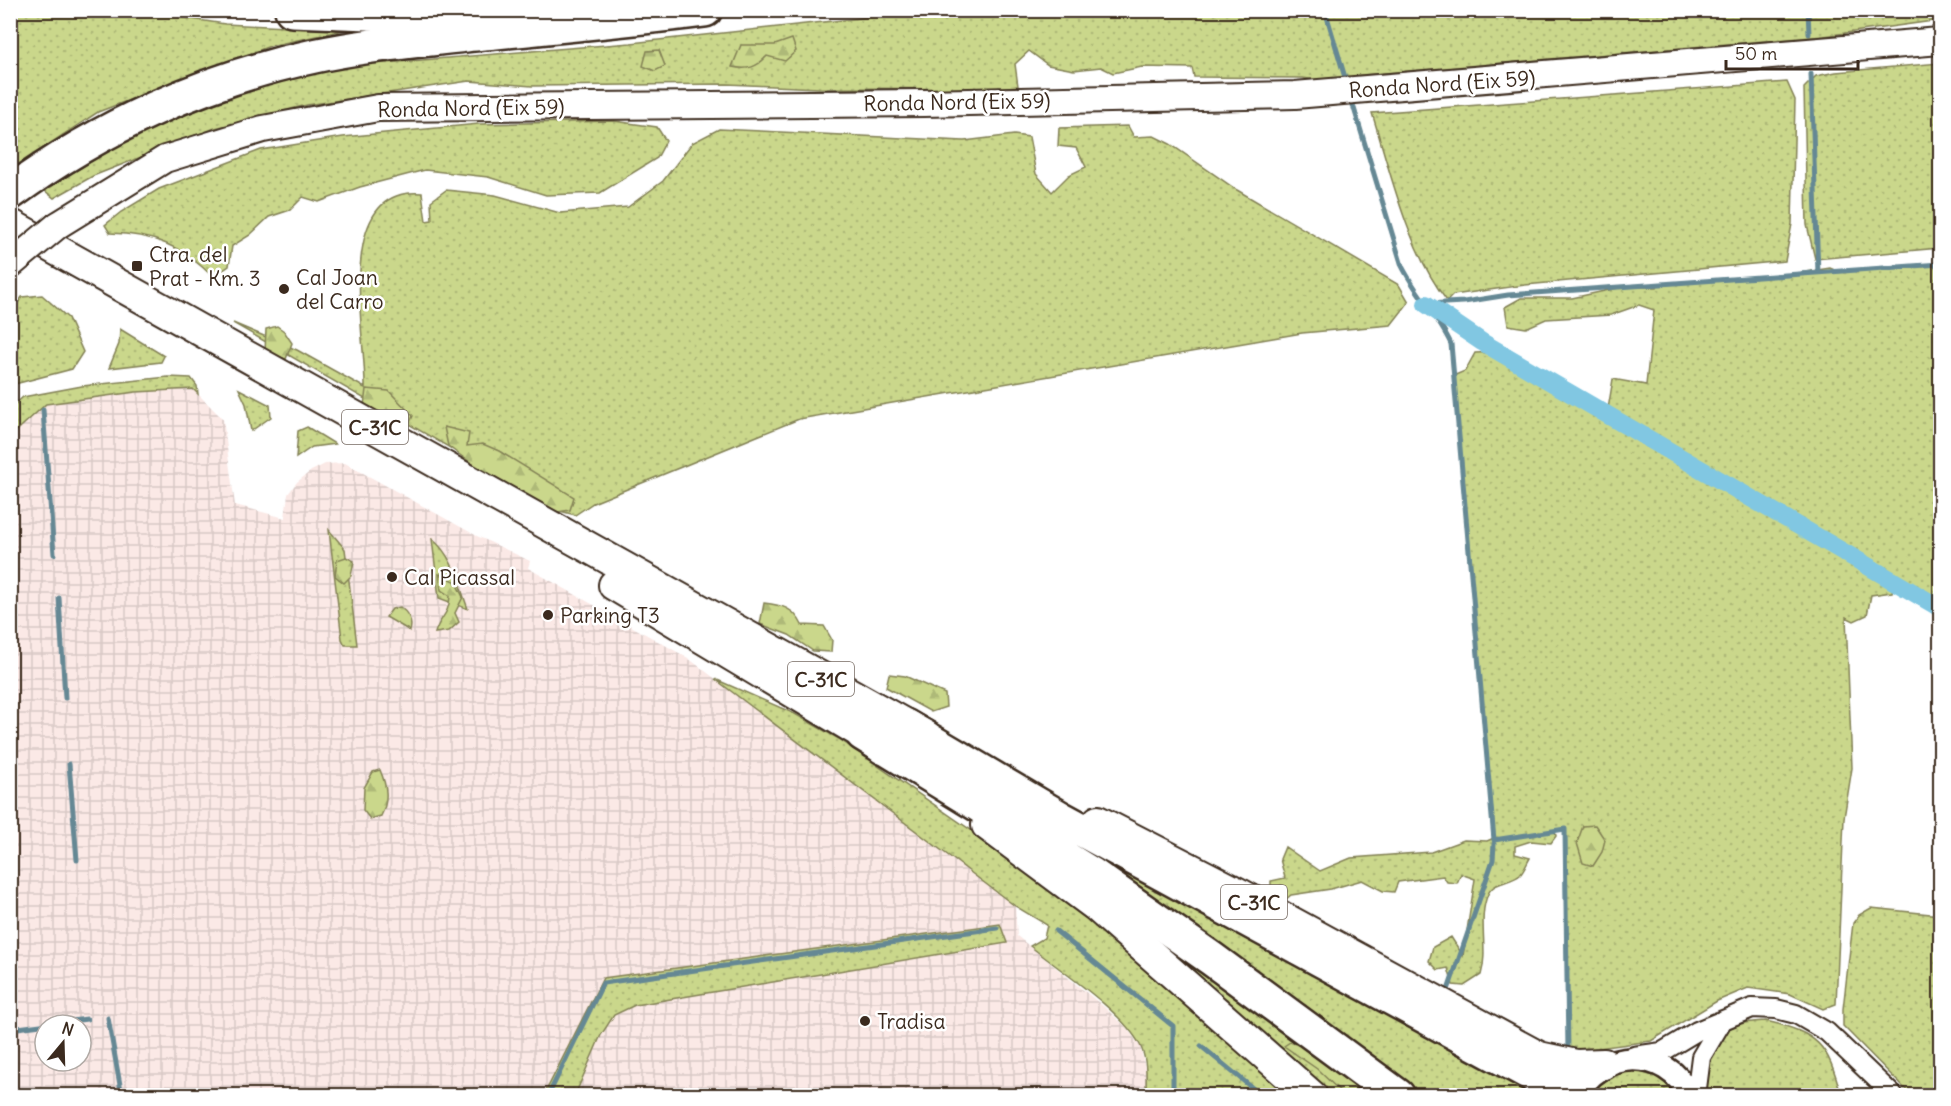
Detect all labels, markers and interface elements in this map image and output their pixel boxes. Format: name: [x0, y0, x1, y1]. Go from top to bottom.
scale bar: [1726, 33, 1858, 71]
text: 50 m: [1735, 42, 1777, 65]
street label: Ronda Nord (Eix 59): [1348, 64, 1536, 104]
street label: Ronda Nord (Eix 59): [863, 87, 1051, 117]
street label: Ronda Nord (Eix 59): [377, 93, 565, 123]
place label: Ctra. del Prat - Km. 3: [149, 241, 261, 292]
marker: Ctra. del Prat - Km. 3: [130, 259, 144, 273]
place label: Cal Joan del Carro: [296, 264, 384, 315]
marker: Cal Joan del Carro: [277, 282, 291, 296]
road number: C-31C: [342, 410, 408, 444]
place label: Cal Picassal: [404, 564, 515, 591]
marker: Cal Picassal: [385, 570, 399, 584]
place label: Parking T3: [560, 602, 660, 629]
marker: Parking T3: [541, 608, 555, 622]
road number: C-31C: [788, 662, 854, 696]
road number: C-31C: [1221, 885, 1287, 919]
place label: Tradisa: [877, 1008, 945, 1035]
north arrow: [33, 1013, 93, 1073]
marker: Tradisa: [858, 1014, 872, 1028]
text: N: [59, 1018, 76, 1040]

